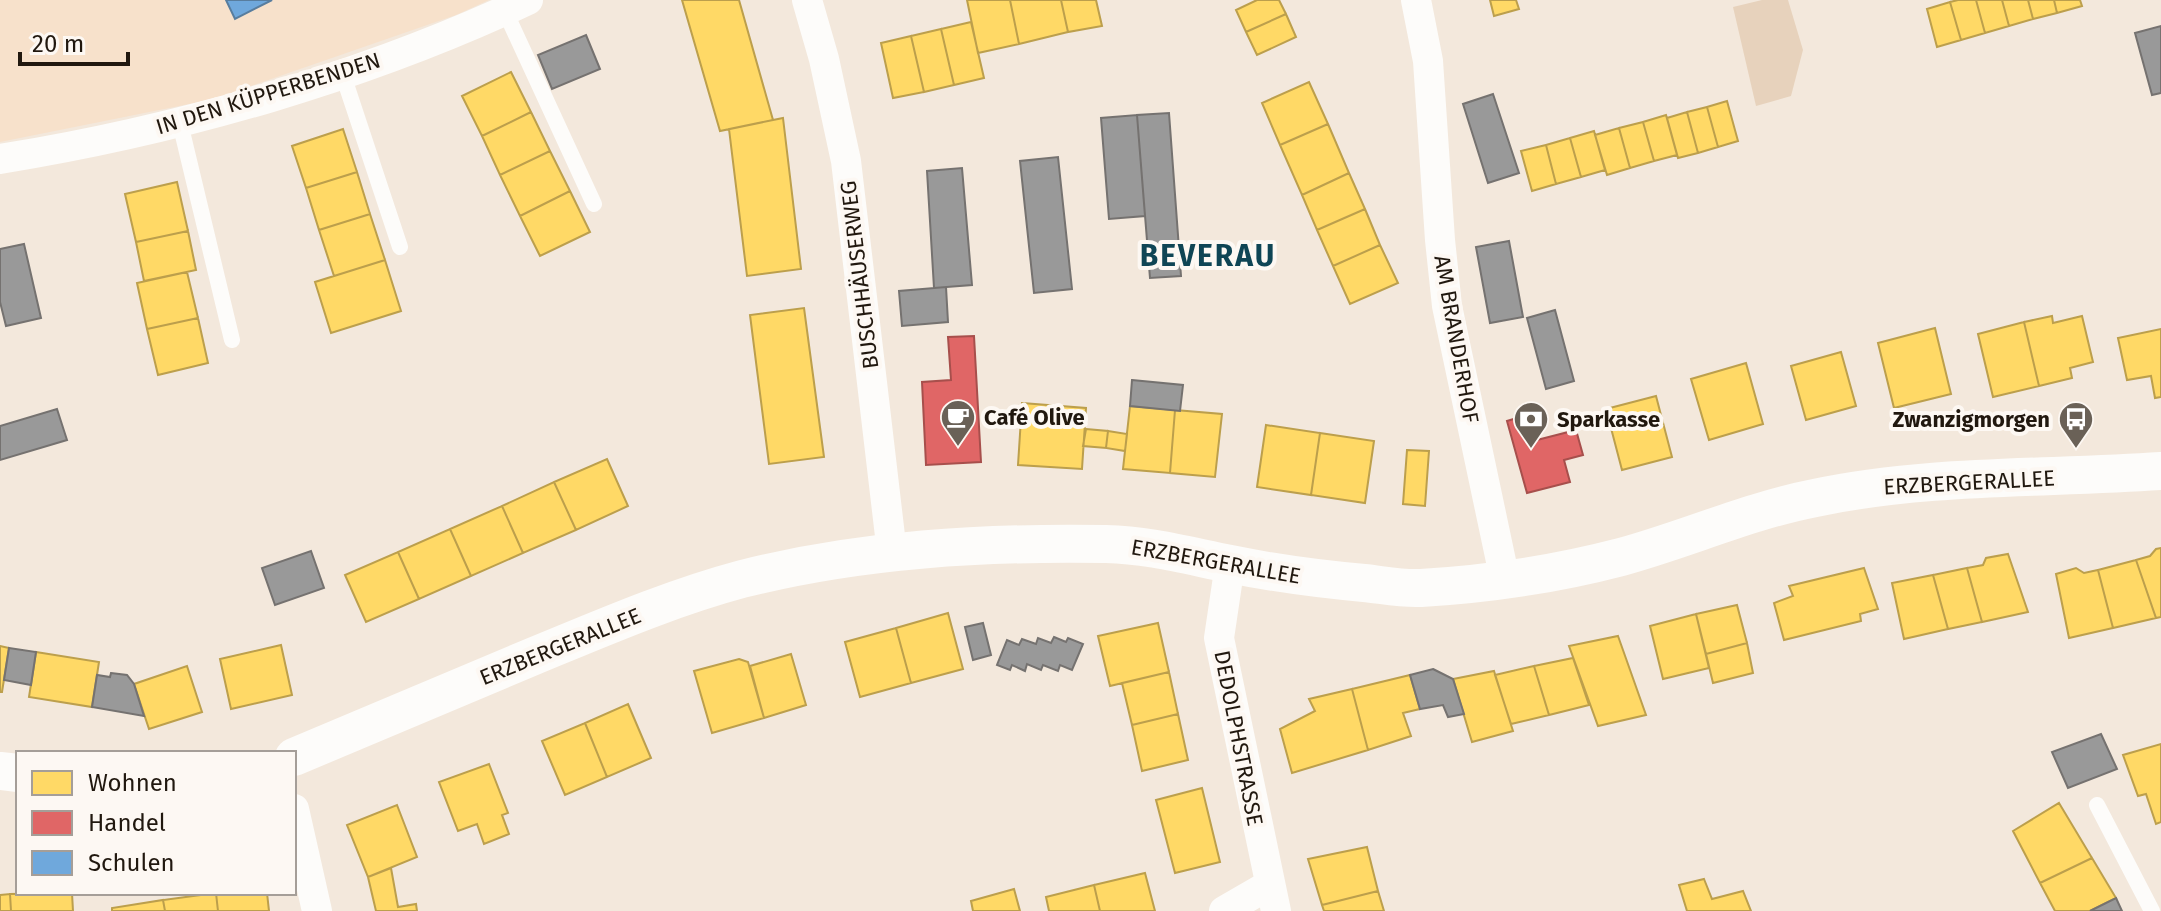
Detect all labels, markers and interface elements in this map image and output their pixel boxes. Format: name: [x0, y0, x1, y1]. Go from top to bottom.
scale bar: [20, 16, 128, 66]
text: 20 m: [32, 30, 84, 58]
street label: IN DEN KÜPPERBENDEN: [153, 46, 384, 140]
street label: BUSCHHÄUSERWEG: [835, 179, 884, 371]
district label: BEVERAU: [1140, 238, 1276, 274]
street label: AM BRANDERHOF: [1428, 253, 1485, 425]
cafe icon: Café Olive: [939, 398, 977, 448]
bank icon: Sparkasse: [1512, 400, 1550, 450]
bus stop icon: Zwanzigmorgen: [2057, 400, 2095, 450]
place label: Café Olive: [984, 404, 1085, 431]
place label: Sparkasse: [1557, 406, 1660, 433]
place label: Zwanzigmorgen: [1892, 406, 2050, 433]
street label: ERZBERGERALLEE: [1883, 465, 2055, 500]
street label: ERZBERGERALLEE: [1129, 533, 1303, 590]
street label: ERZBERGERALLEE: [476, 602, 645, 691]
street label: DEDOLPHSTRASSE: [1208, 648, 1269, 828]
legend: [16, 751, 296, 895]
text: Wohnen: [88, 769, 177, 797]
text: Handel: [88, 809, 166, 837]
text: Schulen: [88, 849, 175, 877]

